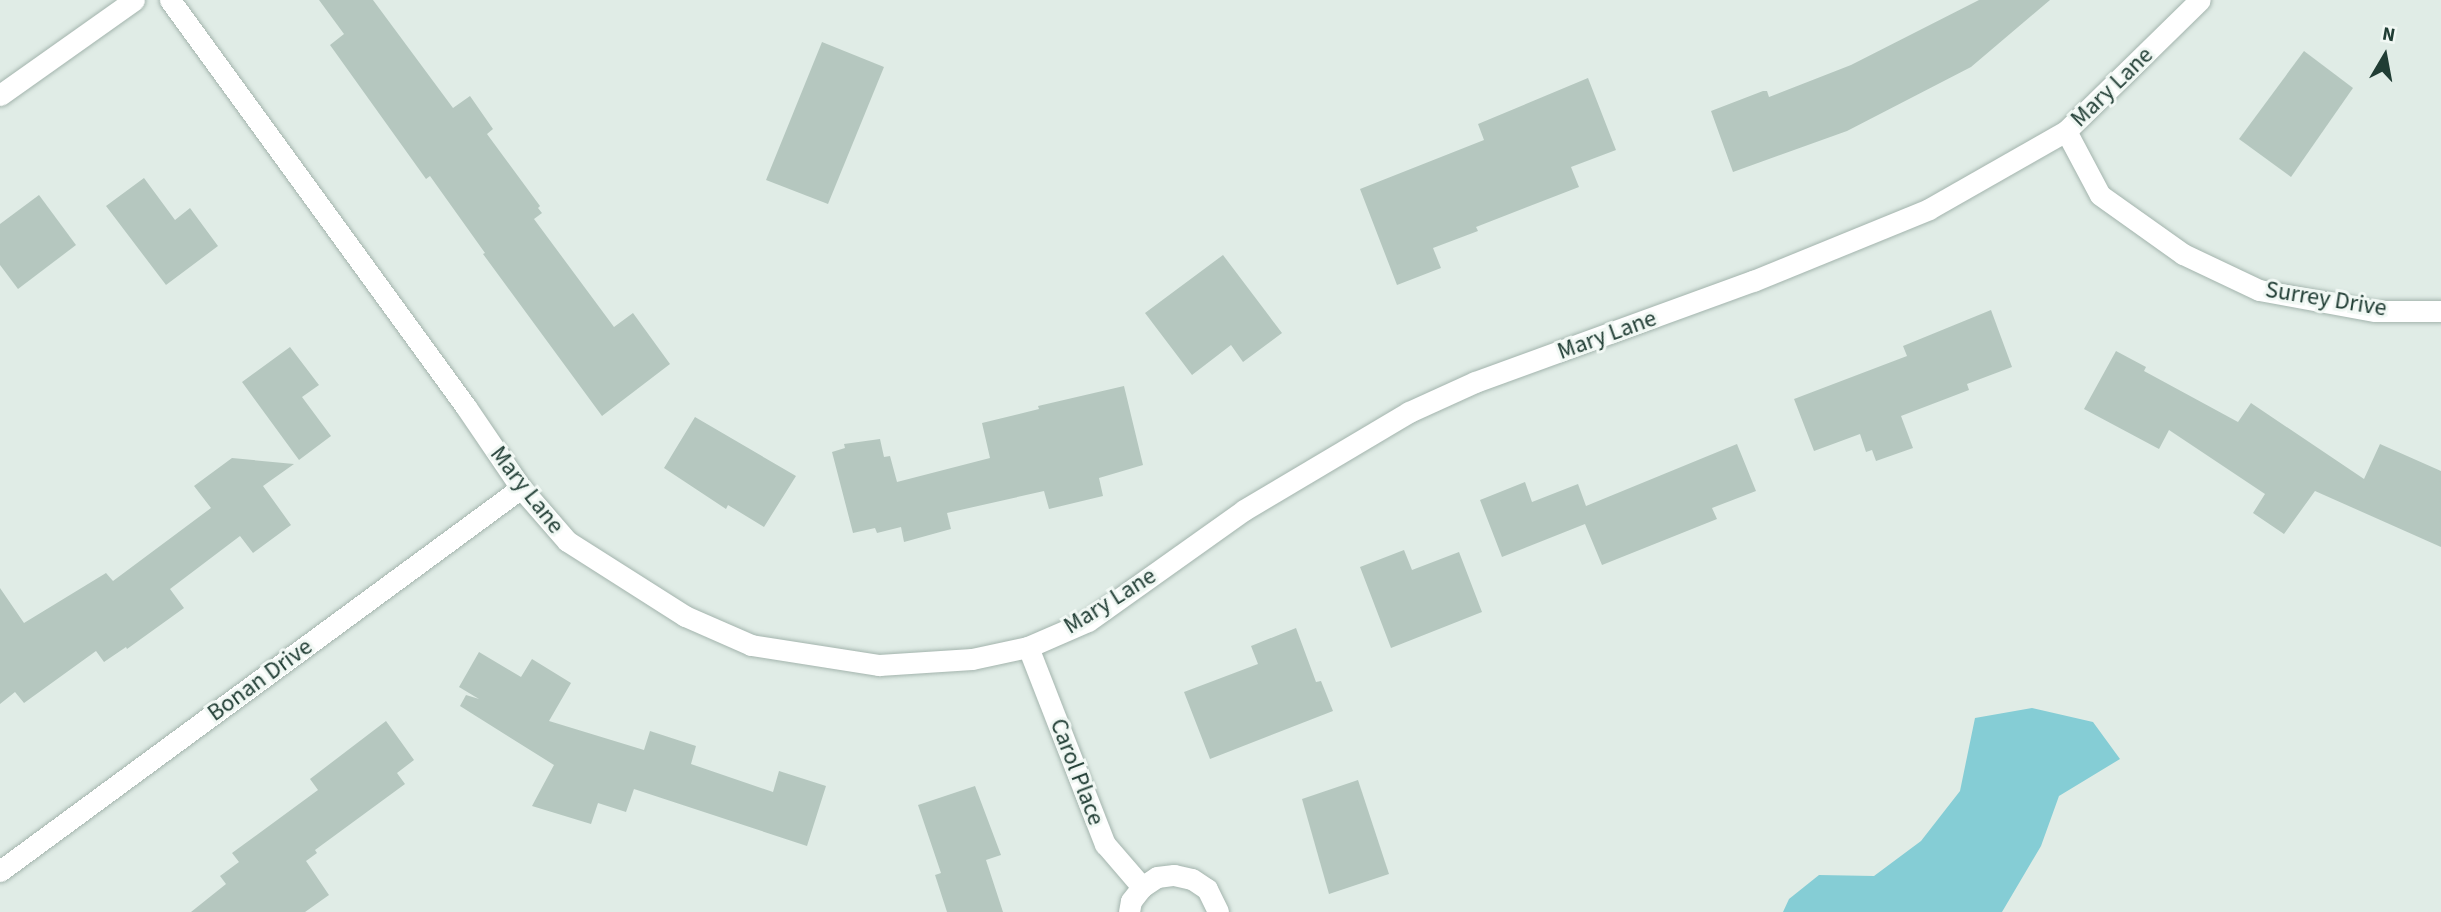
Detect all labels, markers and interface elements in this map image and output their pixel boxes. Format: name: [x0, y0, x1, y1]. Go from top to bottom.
text: N: [2380, 20, 2397, 49]
north arrow: [2350, 21, 2420, 91]
street label: Mary Lane: [2065, 41, 2159, 133]
street label: Surrey Drive: [2263, 275, 2389, 323]
street label: Mary Lane: [1554, 304, 1660, 366]
street label: Mary Lane: [484, 440, 570, 540]
street label: Mary Lane: [1059, 561, 1161, 641]
street label: Bonan Drive: [202, 632, 318, 728]
street label: Carol Place: [1043, 715, 1111, 829]

